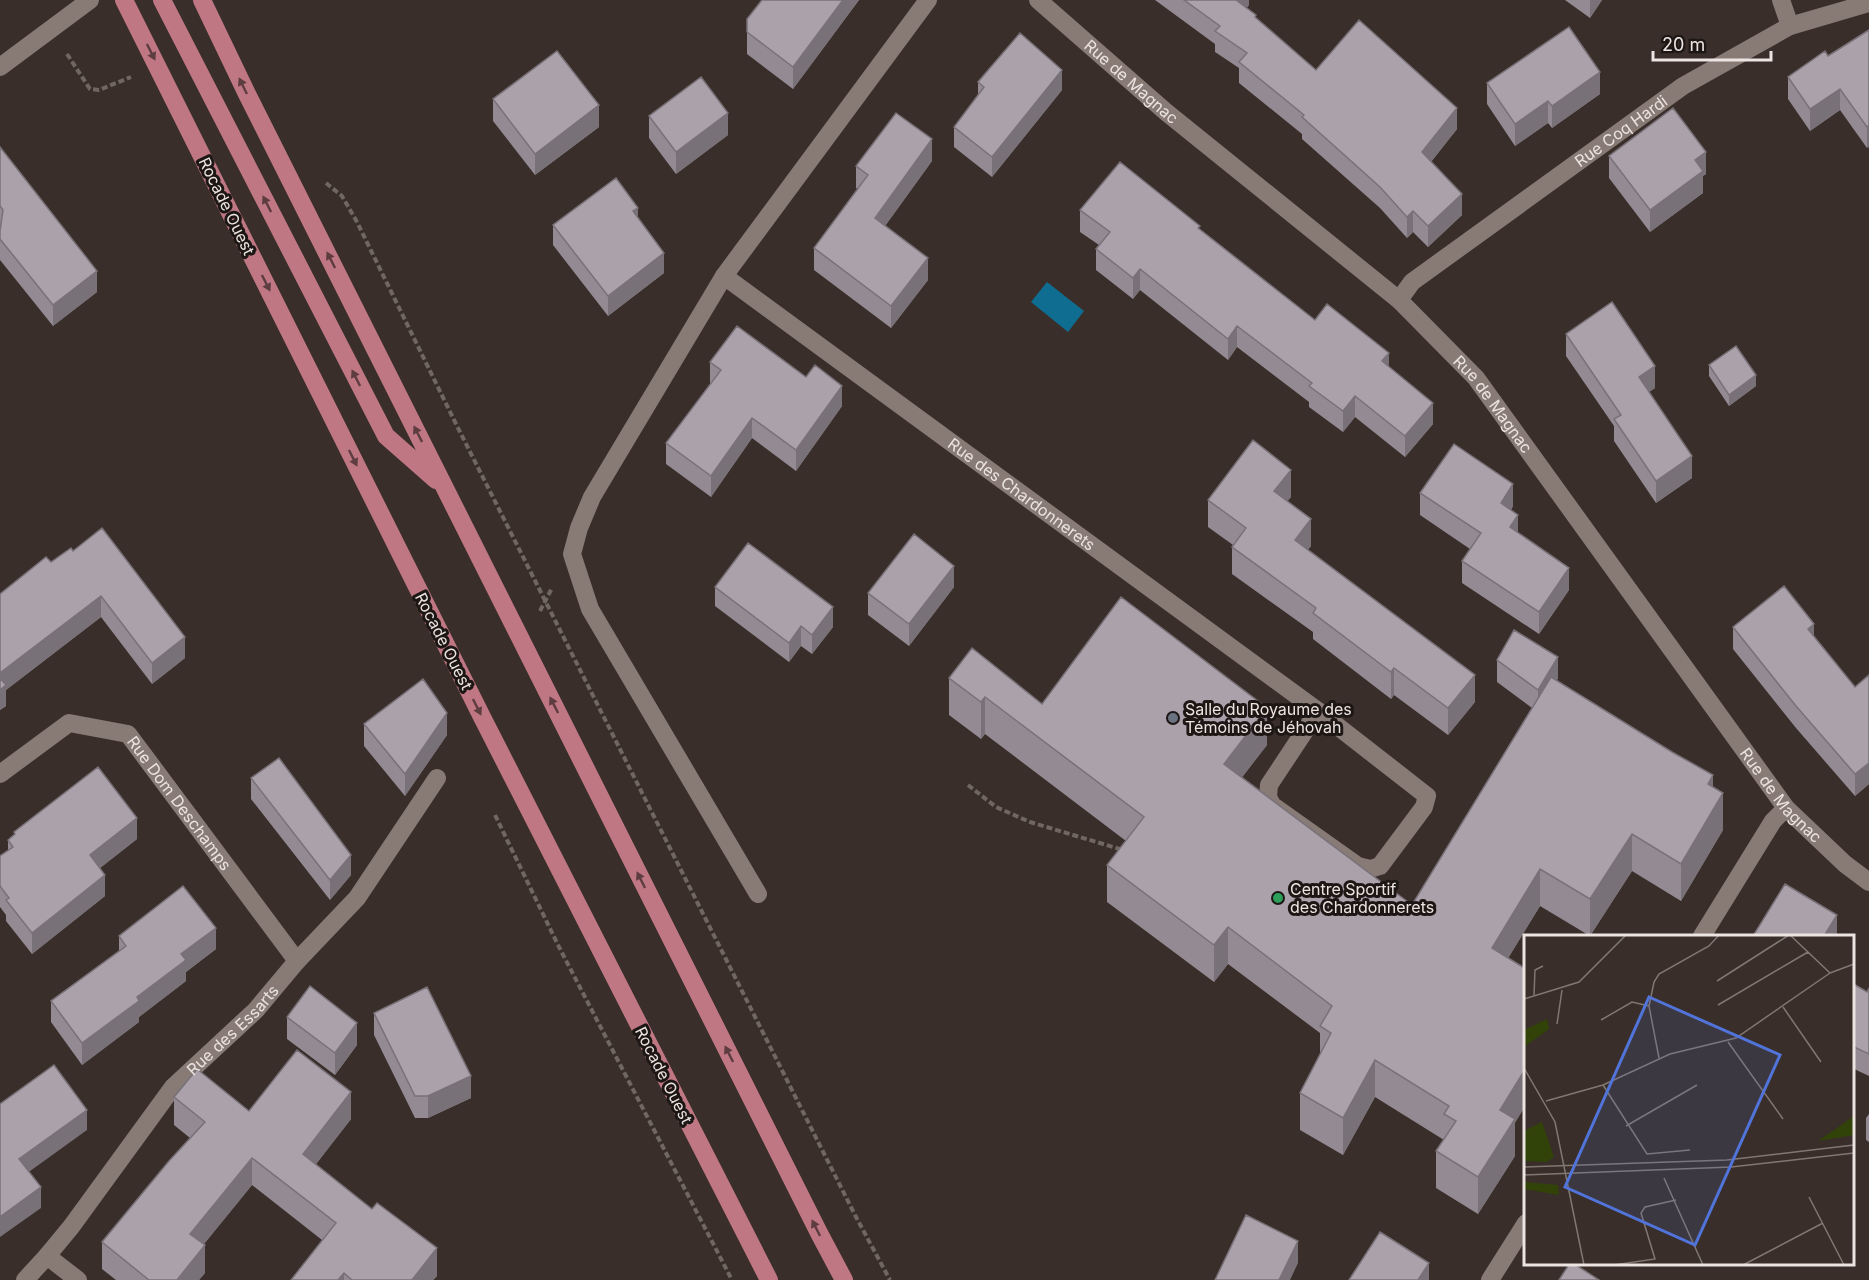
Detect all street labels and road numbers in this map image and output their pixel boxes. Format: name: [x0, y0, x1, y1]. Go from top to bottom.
street label: Rue de Magnac: [1080, 35, 1182, 128]
street label: Rue Coq Hardi: [1571, 91, 1671, 171]
street label: Rocade Ouest: [195, 154, 259, 258]
street label: Rue de Magnac: [1449, 351, 1537, 457]
street label: Rue des Chardonnerets: [944, 433, 1099, 555]
street label: Rocade Ouest: [411, 589, 477, 693]
street label: Rue Dom Deschamps: [123, 732, 236, 874]
street label: Rue de Magnac: [1736, 744, 1826, 847]
street label: Rue des Essarts: [182, 981, 283, 1079]
street label: Rocade Ouest: [631, 1023, 697, 1127]

